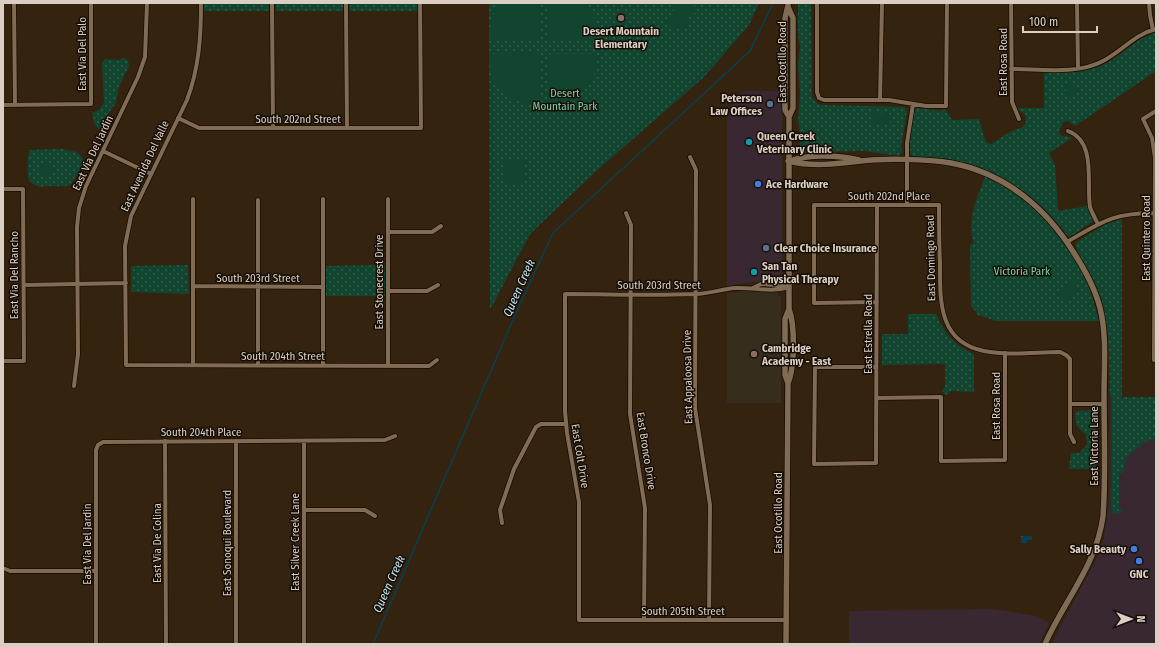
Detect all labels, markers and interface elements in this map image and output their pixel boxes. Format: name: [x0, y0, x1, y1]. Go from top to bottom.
scale bar: [1023, 8, 1097, 34]
marker: Desert Mountain Elementary: [616, 13, 626, 23]
text: 100 m: [1029, 15, 1058, 29]
street label: East Via Del Palo: [76, 17, 89, 91]
street label: East Ocotillo Road: [776, 21, 789, 103]
place label: Desert Mountain Elementary: [583, 25, 659, 51]
street label: East Rosa Road: [997, 28, 1010, 96]
park label: Desert Mountain Park: [533, 87, 598, 113]
place label: Peterson Law Offices: [710, 92, 762, 118]
marker: Peterson Law Offices: [765, 99, 775, 109]
street label: East Via Del Jardin: [70, 113, 116, 193]
street label: South 202nd Street: [255, 113, 341, 126]
street label: East Avenida Del Valle: [118, 119, 172, 213]
place label: Queen Creek Veterinary Clinic: [756, 130, 832, 156]
marker: Queen Creek Veterinary Clinic: [744, 137, 754, 147]
place label: Ace Hardware: [765, 178, 829, 191]
marker: Ace Hardware: [753, 179, 763, 189]
street label: South 202nd Place: [848, 190, 930, 203]
street label: East Quintero Road: [1140, 195, 1153, 281]
street label: East Domingo Road: [924, 215, 938, 301]
street label: East Via Del Rancho: [8, 231, 21, 319]
street label: East Stonecrest Drive: [373, 235, 386, 329]
place label: Clear Choice Insurance: [774, 242, 877, 255]
marker: Clear Choice Insurance: [761, 243, 771, 253]
water label: Queen Creek: [500, 257, 538, 319]
place label: San Tan Physical Therapy: [762, 260, 839, 286]
park label: Victoria Park: [994, 265, 1051, 278]
marker: San Tan Physical Therapy: [749, 267, 759, 277]
street label: South 203rd Street: [216, 272, 300, 285]
street label: South 203rd Street: [617, 279, 701, 292]
street label: East Estrella Road: [862, 294, 875, 374]
street label: East Appaloosa Drive: [681, 330, 695, 424]
place label: Cambridge Academy - East: [761, 342, 831, 368]
marker: Cambridge Academy - East: [749, 349, 759, 359]
street label: South 204th Street: [241, 350, 325, 363]
street label: East Rosa Road: [990, 372, 1003, 440]
street label: East Victoria Lane: [1088, 406, 1101, 486]
street label: East Bronco Drive: [633, 411, 659, 491]
street label: East Colt Drive: [569, 423, 591, 489]
street label: South 204th Place: [161, 426, 241, 439]
street label: East Ocotillo Road: [772, 472, 785, 554]
street label: East Sonoqui Boulevard: [221, 490, 234, 596]
street label: East Silver Creek Lane: [289, 493, 302, 591]
street label: East Via Del Jardin: [81, 503, 94, 585]
street label: East Via De Colina: [151, 503, 164, 583]
place label: Sally Beauty: [1070, 543, 1127, 556]
marker: Sally Beauty: [1129, 544, 1139, 554]
water label: Queen Creek: [370, 553, 408, 615]
marker: GNC: [1134, 556, 1144, 566]
place label: GNC: [1130, 568, 1149, 581]
north arrow: [1111, 599, 1151, 639]
street label: South 205th Street: [641, 605, 725, 618]
text: N: [1134, 616, 1147, 622]

